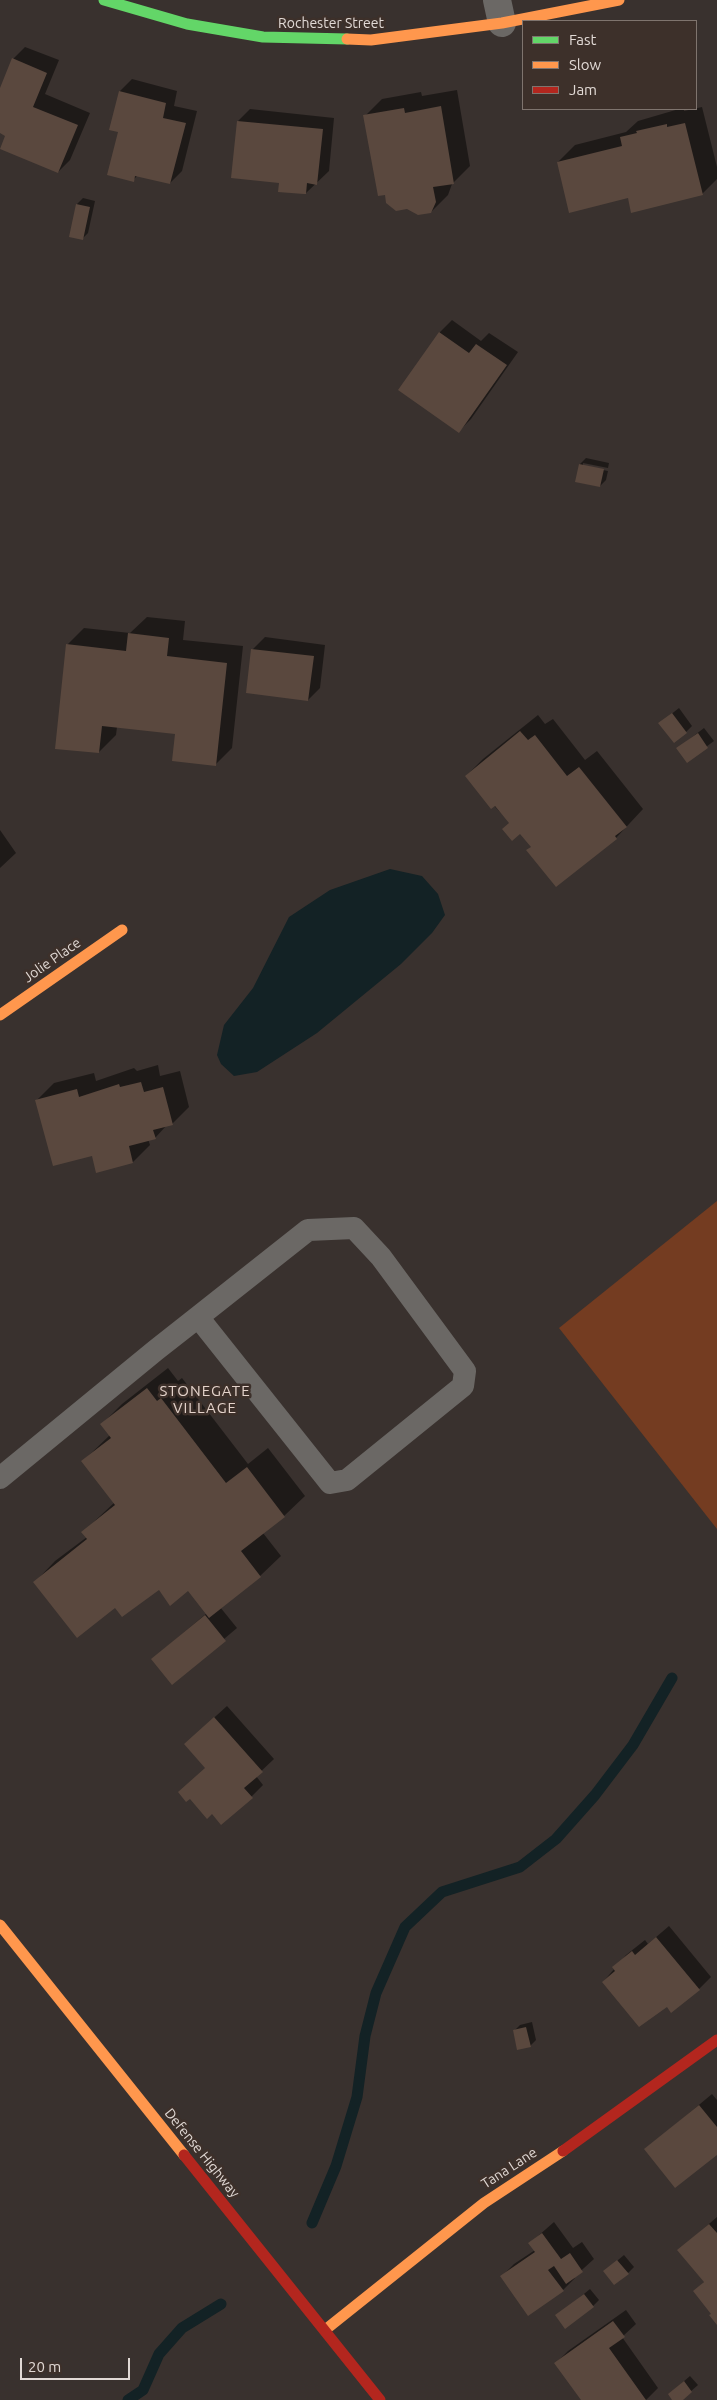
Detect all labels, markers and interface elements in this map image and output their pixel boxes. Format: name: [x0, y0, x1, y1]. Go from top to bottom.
street label: Rochester Street: [278, 15, 384, 31]
legend: [522, 20, 697, 110]
text: Fast: [569, 31, 596, 48]
text: Slow: [569, 56, 601, 73]
text: Jam: [569, 81, 597, 98]
street label: Jolie Place: [20, 934, 84, 986]
district label: STONEGATE VILLAGE: [158, 1382, 252, 1417]
street label: Defense Highway: [161, 2105, 243, 2201]
street label: Tana Lane: [478, 2144, 540, 2192]
scale bar: [22, 2348, 132, 2380]
text: 20 m: [28, 2358, 61, 2375]

